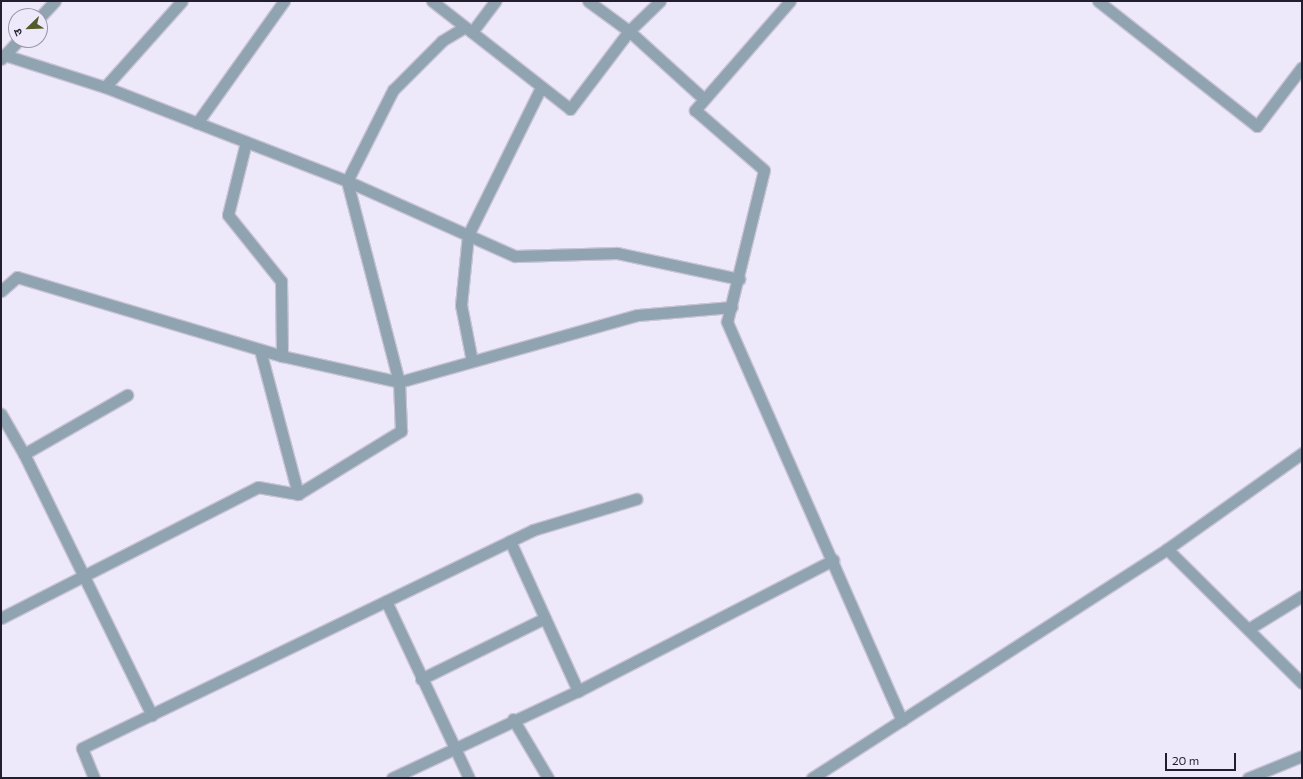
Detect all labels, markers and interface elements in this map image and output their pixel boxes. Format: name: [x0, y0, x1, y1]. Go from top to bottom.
north arrow: [8, 8, 48, 48]
text: उ: [10, 27, 25, 38]
scale bar: [1167, 745, 1238, 771]
text: 20 m: [1172, 753, 1199, 767]

